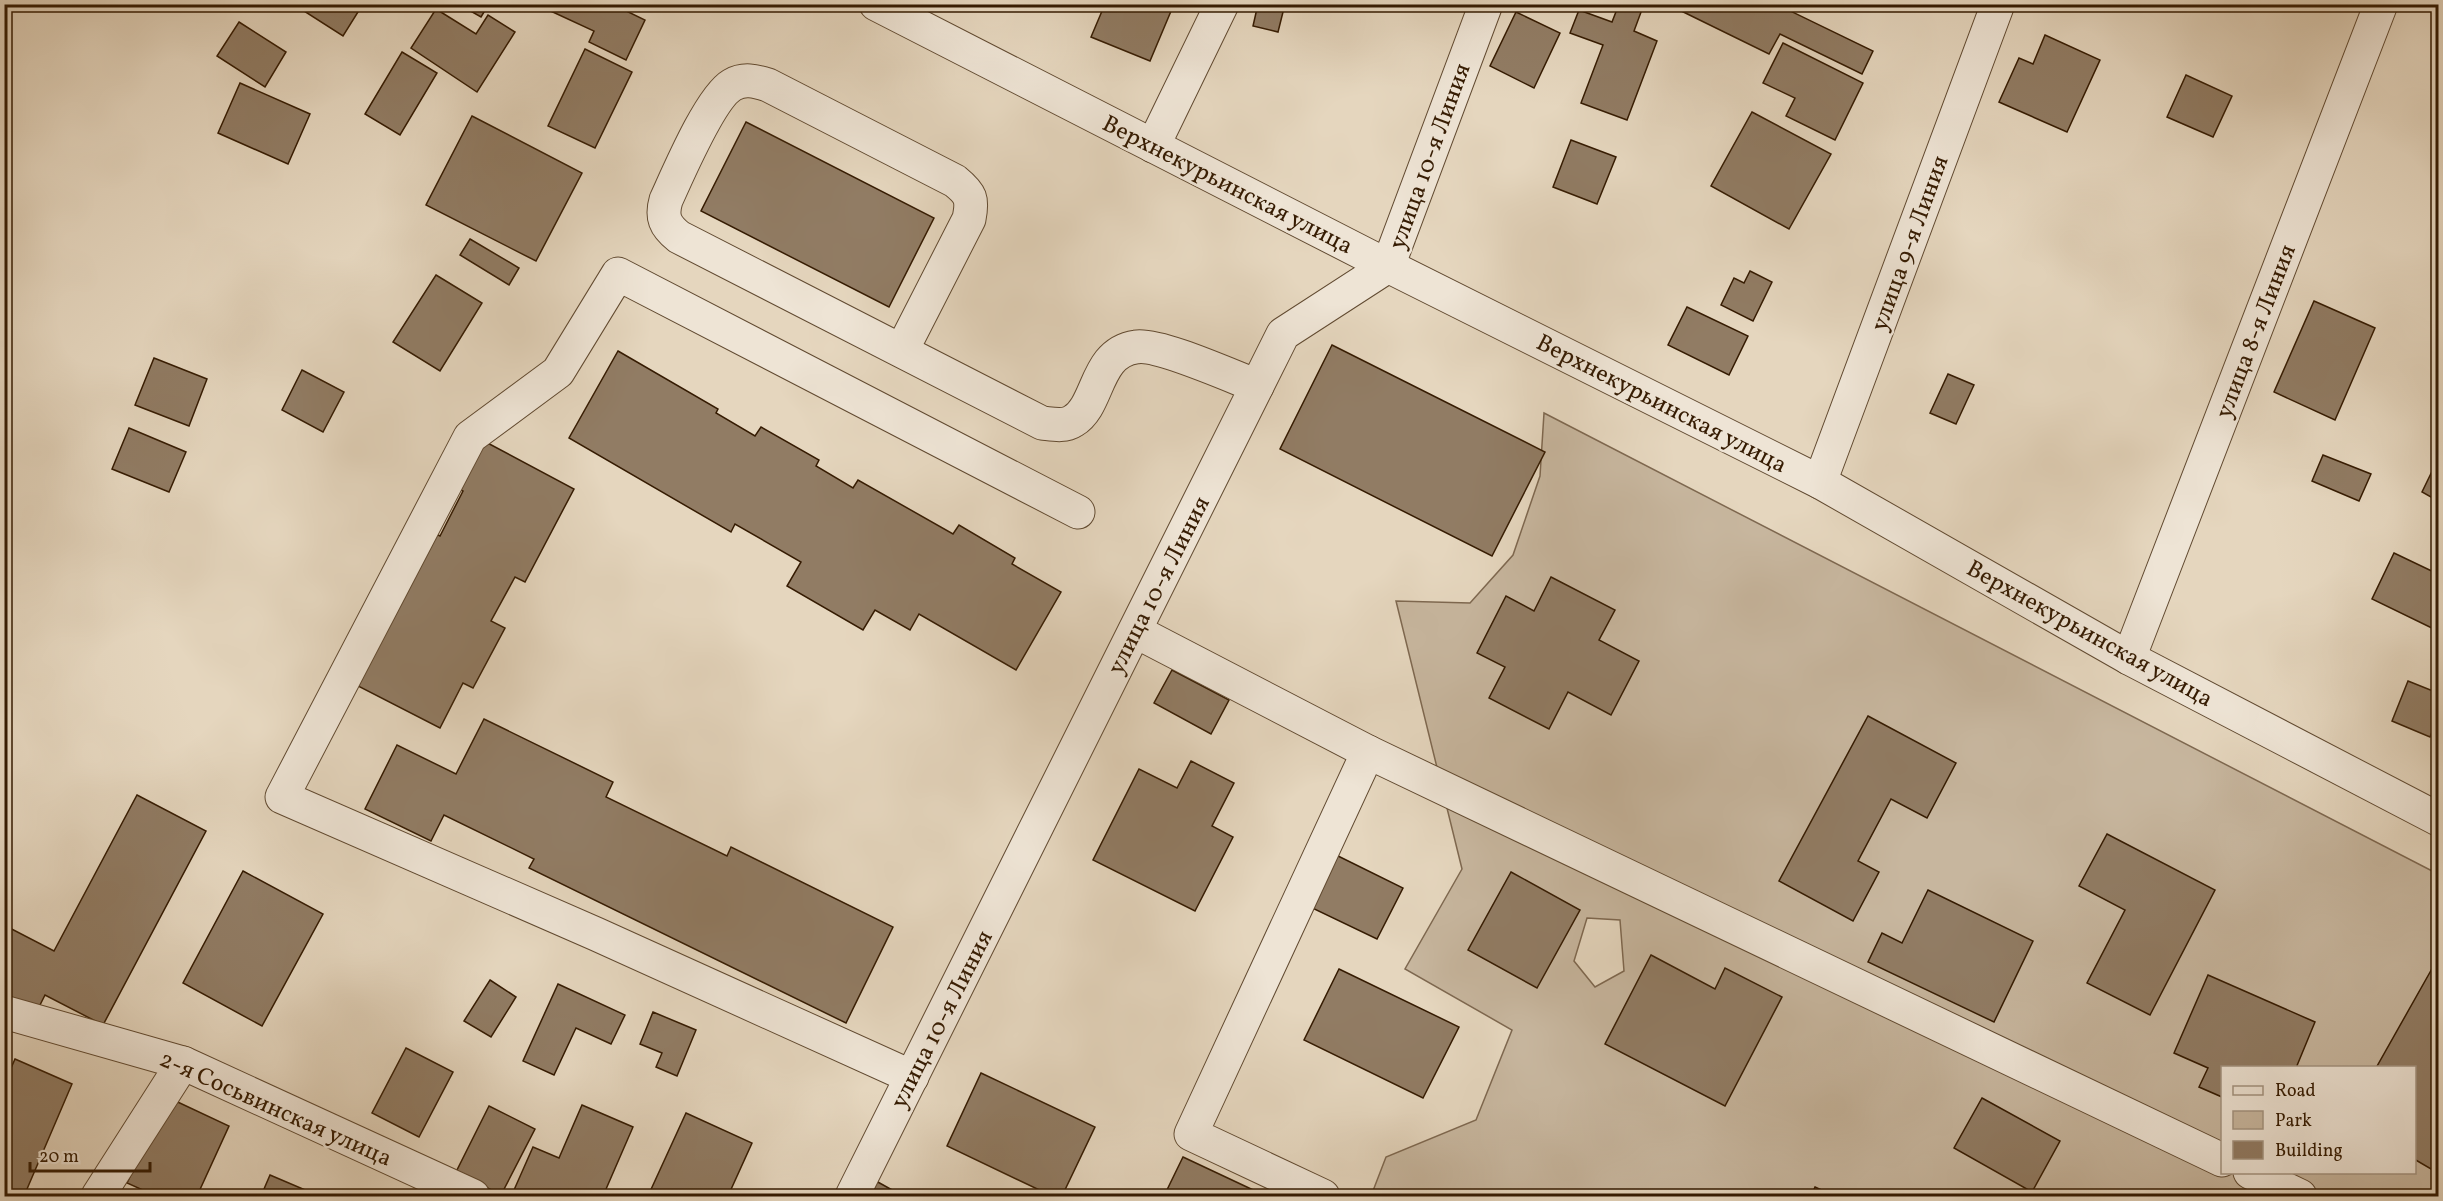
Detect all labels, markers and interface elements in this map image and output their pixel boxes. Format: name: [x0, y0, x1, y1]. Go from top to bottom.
street label: улица 10-я Линия: [1381, 59, 1480, 255]
street label: Верхнекурьинская улица: [1096, 108, 1358, 264]
street label: улица 9-я Линия: [1863, 151, 1958, 336]
street label: улица 8-я Линия: [2208, 240, 2306, 424]
street label: Верхнекурьинская улица: [1530, 327, 1792, 483]
street label: улица 10-я Линия: [1100, 491, 1219, 681]
street label: Верхнекурьинская улица: [1960, 553, 2219, 717]
street label: улица 10-я Линия: [883, 925, 1002, 1115]
street label: 2-я Сосьвинская улица: [153, 1043, 397, 1176]
legend: [2221, 1066, 2416, 1174]
text: Road: [2275, 1079, 2316, 1104]
text: Park: [2275, 1109, 2312, 1134]
scale bar: [30, 1135, 150, 1173]
text: Building: [2275, 1139, 2343, 1164]
text: 20 m: [39, 1145, 79, 1170]

